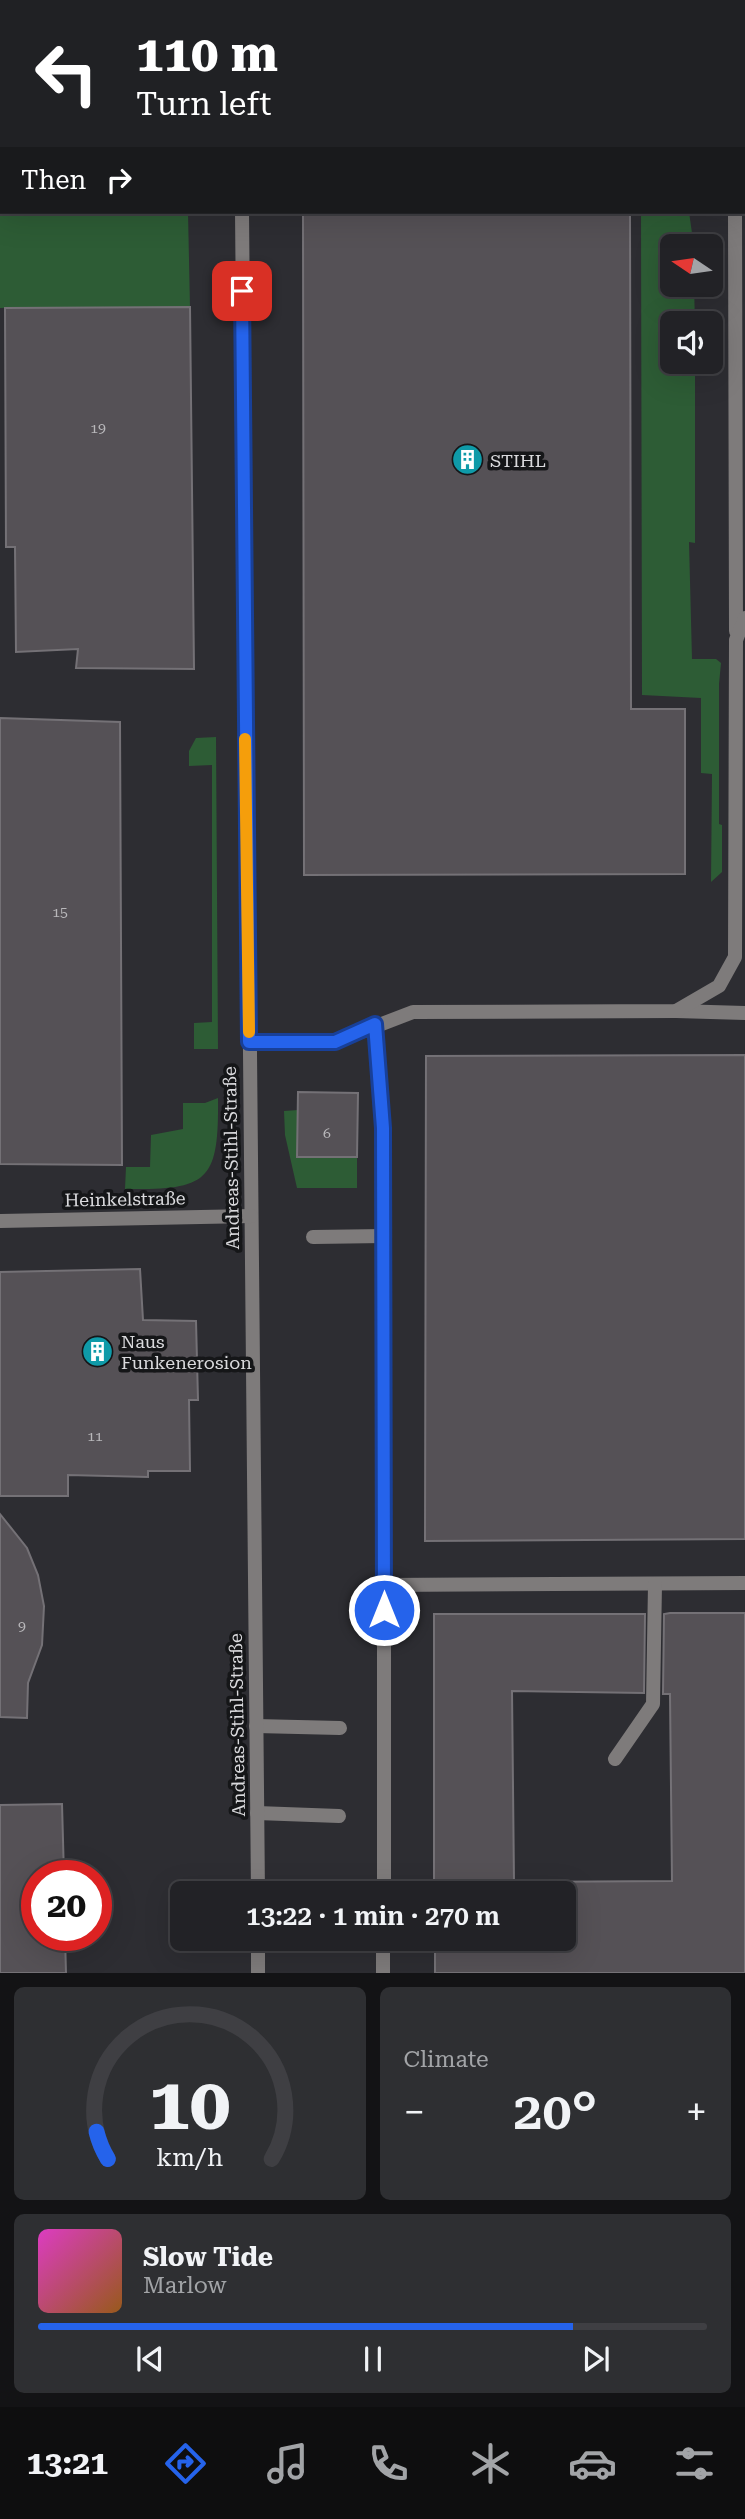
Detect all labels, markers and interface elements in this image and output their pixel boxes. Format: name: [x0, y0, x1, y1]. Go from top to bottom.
text: 110 m: [136, 26, 278, 83]
icon: left: [21, 28, 112, 119]
text: Turn left: [136, 85, 271, 123]
icon: right: [100, 161, 138, 199]
text: Then: [21, 165, 86, 195]
north arrow: [660, 234, 723, 298]
map controls: [660, 234, 723, 374]
pin: [212, 261, 272, 321]
icon: arrive: [223, 272, 261, 310]
button: sound: [660, 311, 723, 374]
house number: 19: [90, 420, 106, 436]
building icon: STIHL: [450, 443, 484, 477]
place label: STIHL: [490, 450, 546, 471]
house number: 15: [52, 904, 68, 920]
street label: Andreas-Stihl-Straße: [219, 1066, 243, 1250]
house number: 6: [323, 1125, 331, 1141]
street label: Heinkelstraße: [64, 1187, 186, 1211]
place label: Naus Funkenerosion: [121, 1331, 252, 1373]
building icon: Naus Funkenerosion: [81, 1334, 115, 1368]
house number: 11: [87, 1428, 103, 1444]
position arrow: [347, 1573, 421, 1647]
house number: 9: [18, 1618, 26, 1634]
street label: Andreas-Stihl-Straße: [225, 1633, 249, 1817]
speed limit sign: 20: [21, 1860, 112, 1951]
text: 13:22 · 1 min · 270 m: [246, 1901, 500, 1931]
text: Climate: [404, 2046, 489, 2073]
text: 10: [149, 2063, 231, 2148]
text: 20°: [513, 2081, 597, 2142]
text: −: [404, 2090, 425, 2134]
text: +: [686, 2090, 707, 2134]
text: km/h: [156, 2143, 223, 2172]
text: Slow Tide: [143, 2242, 273, 2272]
text: Marlow: [143, 2272, 226, 2299]
icon: previous: [131, 2340, 169, 2378]
icon: pause: [354, 2340, 392, 2378]
icon: next: [577, 2340, 615, 2378]
icon: directions: [161, 2439, 210, 2488]
icon: music: [263, 2439, 312, 2488]
icon: phone: [364, 2439, 413, 2488]
icon: climate: [466, 2439, 515, 2488]
icon: car: [568, 2439, 617, 2488]
icon: filters: [670, 2439, 719, 2488]
text: 13:21: [26, 2444, 108, 2482]

